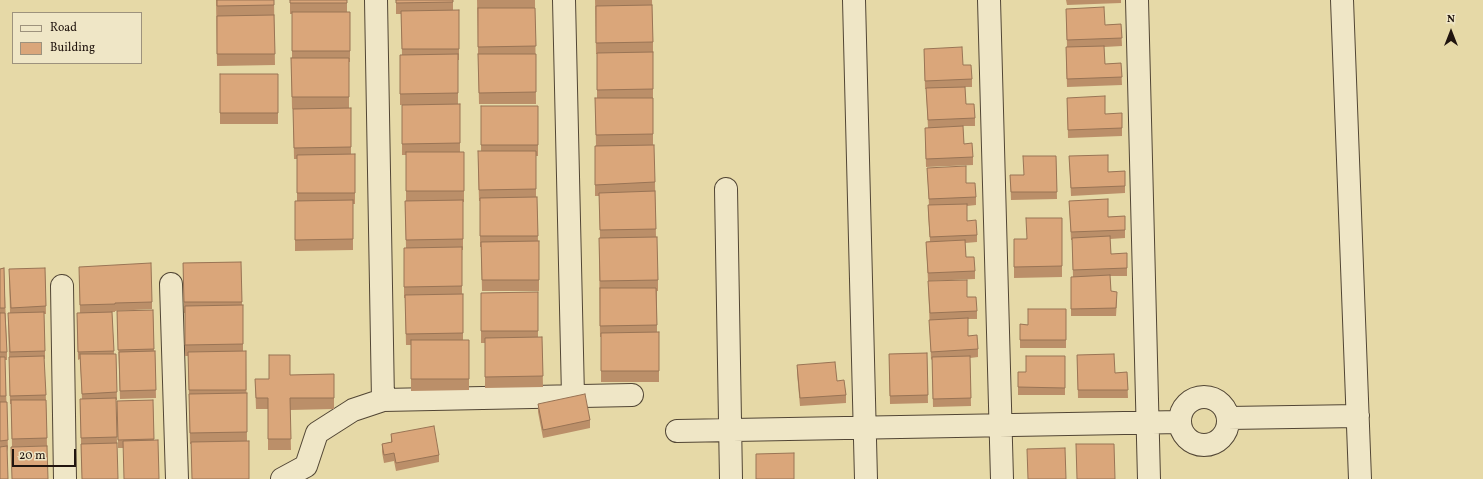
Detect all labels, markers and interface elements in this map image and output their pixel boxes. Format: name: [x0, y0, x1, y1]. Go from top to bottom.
legend: [12, 12, 142, 64]
north arrow: [1431, 12, 1471, 52]
text: N: [1447, 12, 1455, 27]
text: Road: [50, 20, 77, 36]
text: Building: [50, 40, 95, 56]
scale bar: [14, 441, 78, 467]
text: 20 m: [19, 448, 46, 464]

